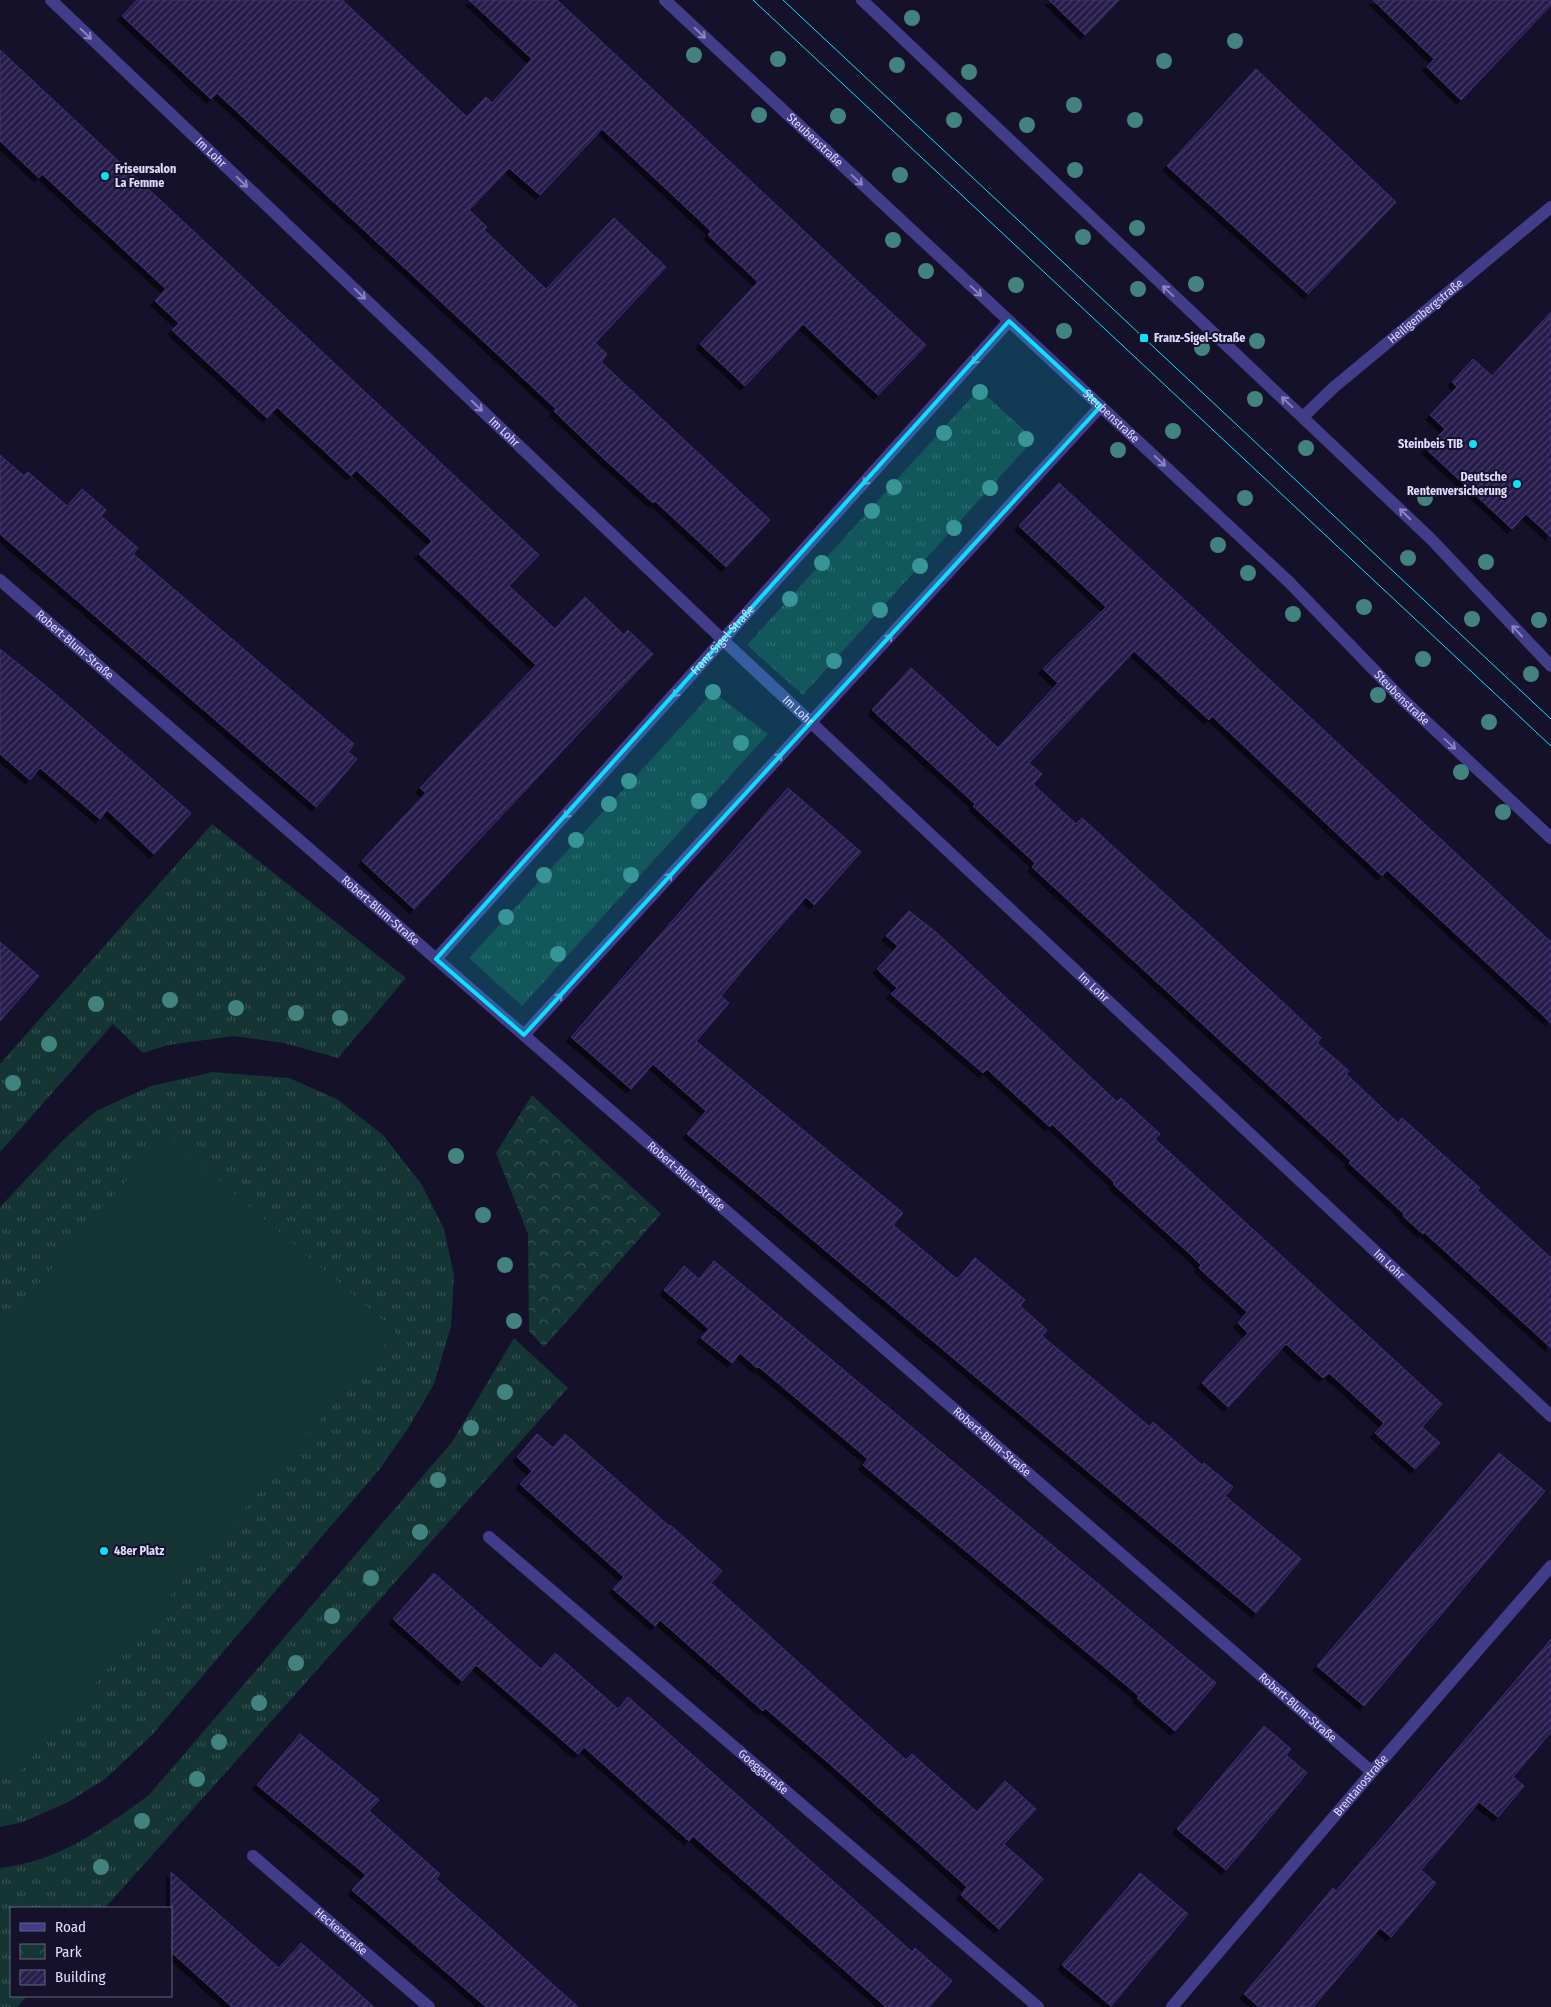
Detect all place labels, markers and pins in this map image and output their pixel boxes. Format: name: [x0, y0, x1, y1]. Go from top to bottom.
place label: Friseursalon La Femme: [115, 162, 176, 190]
marker: Friseursalon La Femme: [99, 170, 111, 182]
place label: Franz-Sigel-Straße: [1154, 331, 1245, 345]
marker: Franz-Sigel-Straße: [1138, 332, 1150, 344]
place label: Steinbeis TIB: [1398, 437, 1463, 451]
marker: Steinbeis TIB: [1467, 438, 1479, 450]
place label: Deutsche Rentenversicherung: [1407, 470, 1507, 498]
marker: Deutsche Rentenversicherung: [1511, 478, 1523, 490]
place label: 48er Platz: [114, 1544, 164, 1558]
marker: 48er Platz: [98, 1545, 110, 1557]

